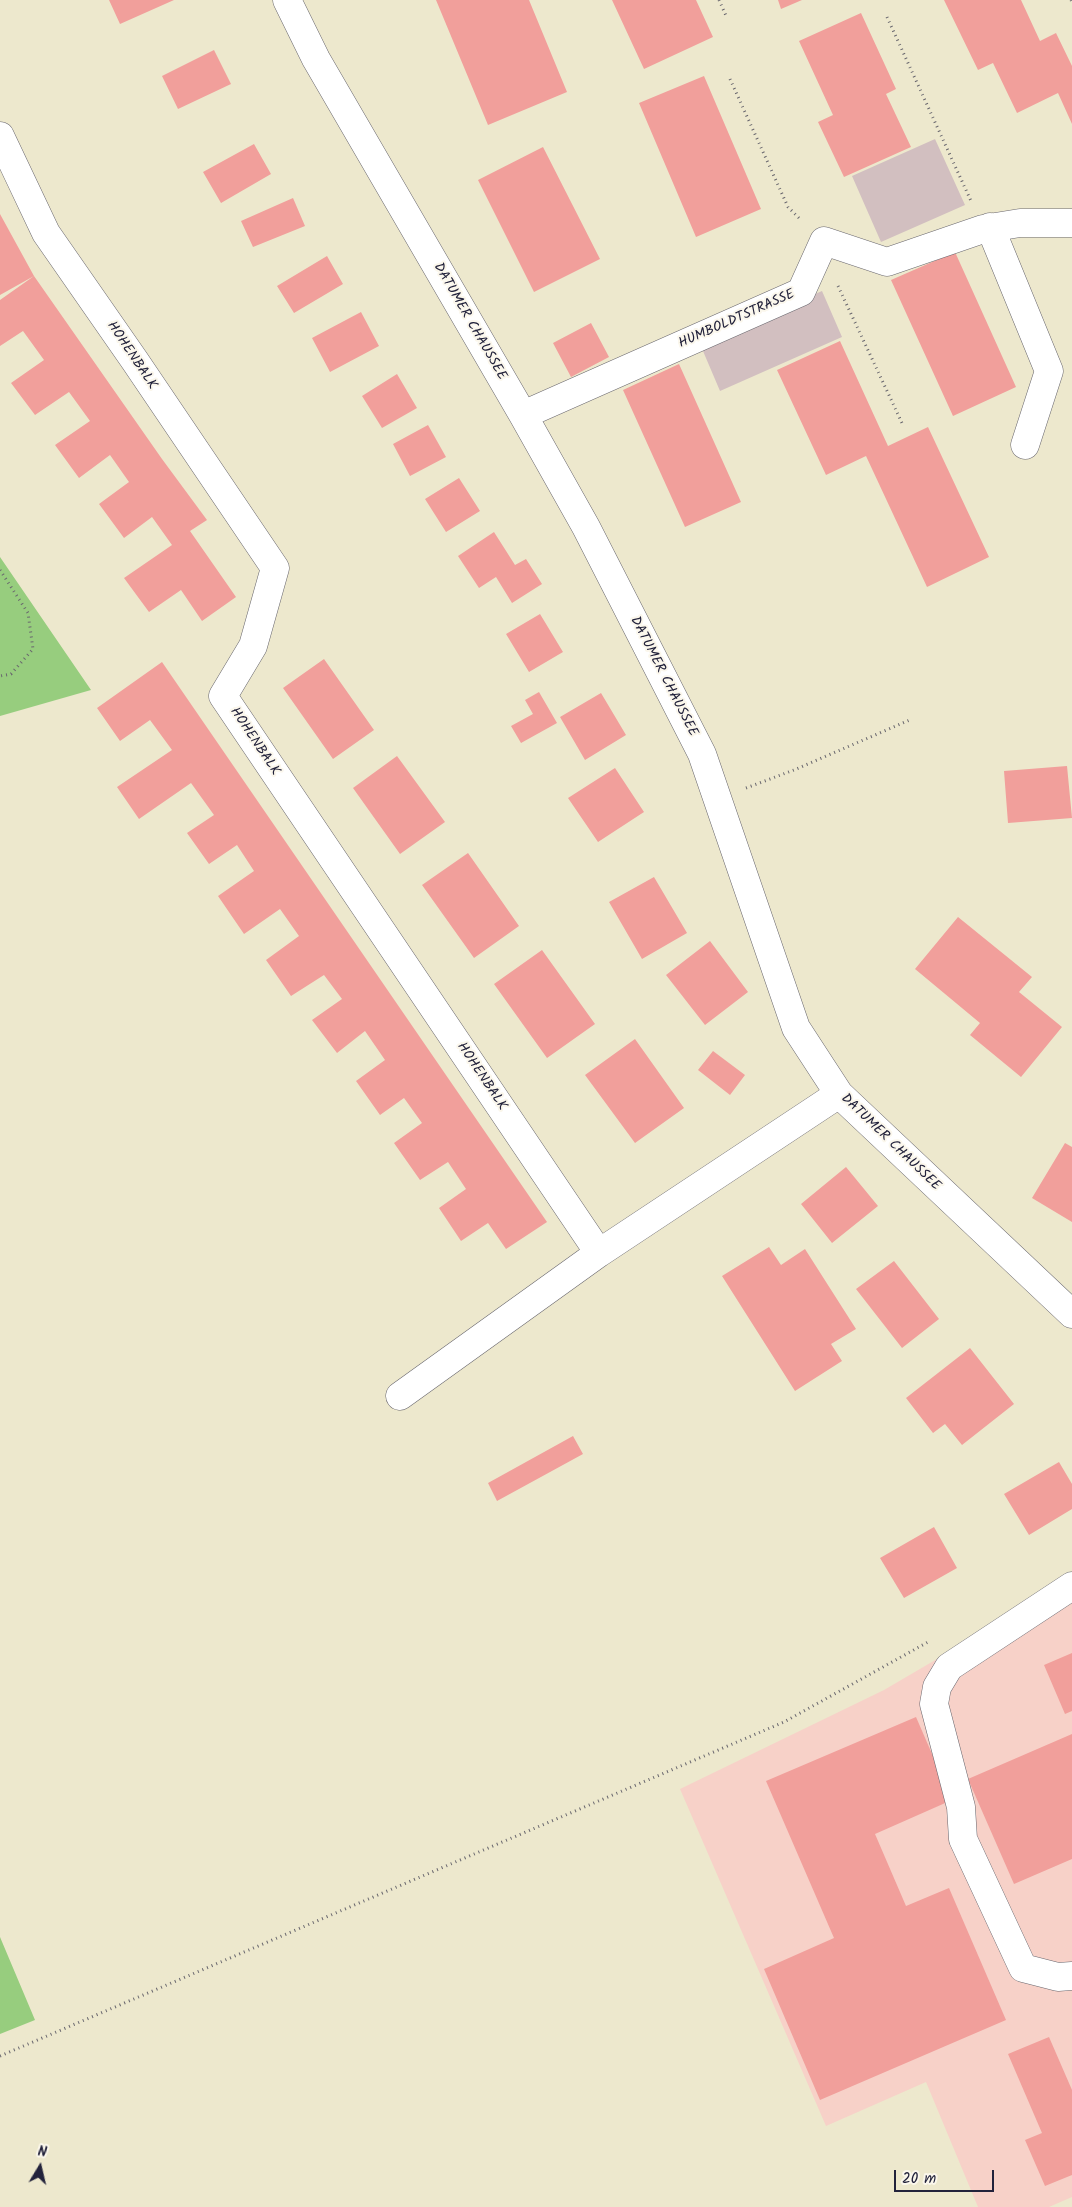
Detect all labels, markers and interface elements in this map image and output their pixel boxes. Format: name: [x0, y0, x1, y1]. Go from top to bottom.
street label: DATUMER CHAUSSEE: [429, 261, 509, 383]
street label: HUMBOLDTSTRASSE: [676, 287, 798, 353]
street label: HOHENBALK: [102, 319, 160, 393]
street label: DATUMER CHAUSSEE: [625, 614, 701, 740]
street label: HOHENBALK: [225, 705, 283, 779]
street label: HOHENBALK: [452, 1040, 510, 1114]
street label: DATUMER CHAUSSEE: [837, 1091, 943, 1195]
text: N: [36, 2141, 48, 2164]
north arrow: [15, 2142, 65, 2192]
scale bar: [897, 2160, 997, 2192]
text: 20 m: [902, 2167, 936, 2191]

